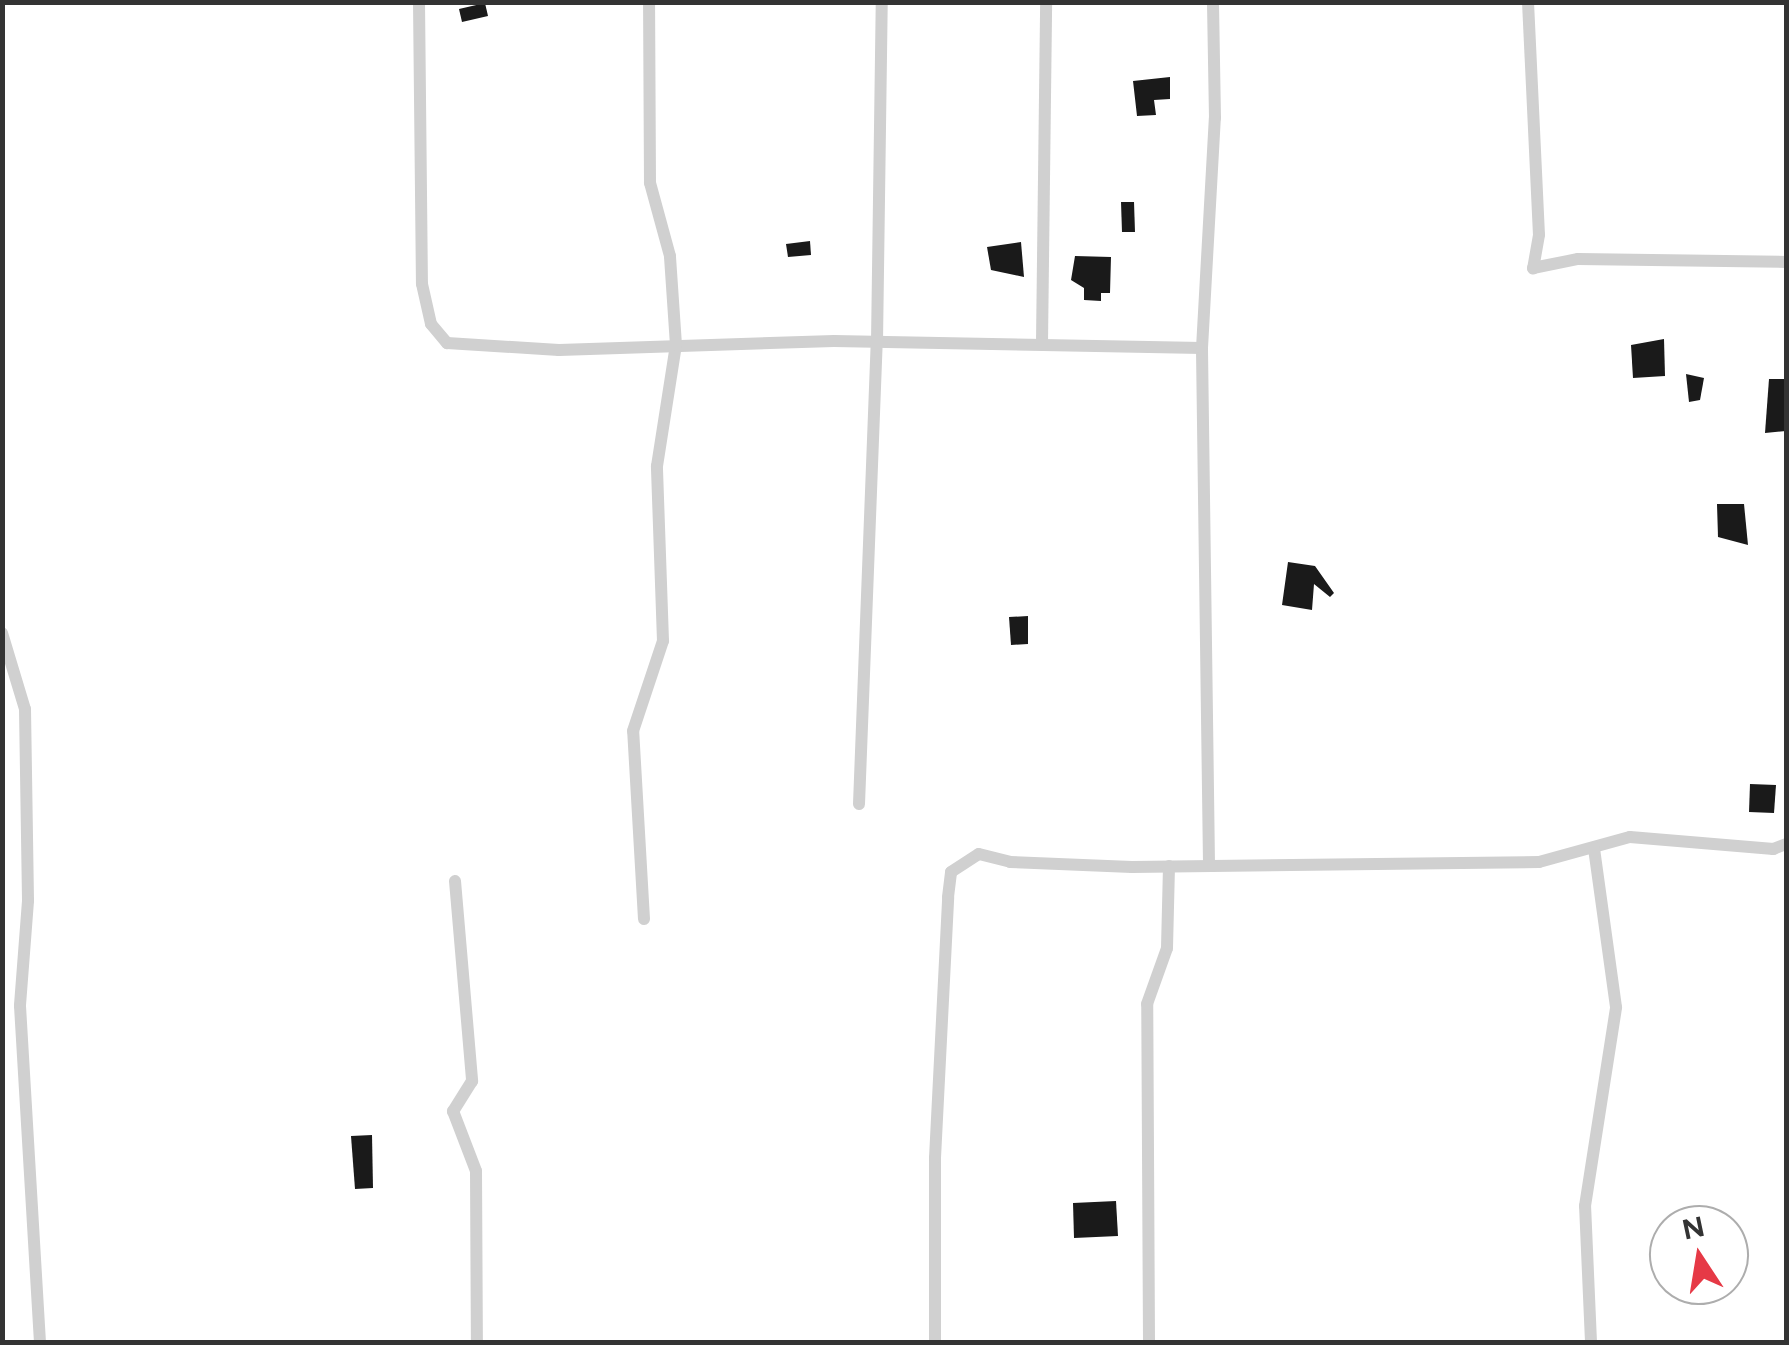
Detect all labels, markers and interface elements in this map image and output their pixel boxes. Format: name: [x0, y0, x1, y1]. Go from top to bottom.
north arrow: [1649, 1205, 1749, 1305]
text: N: [1679, 1209, 1707, 1246]

